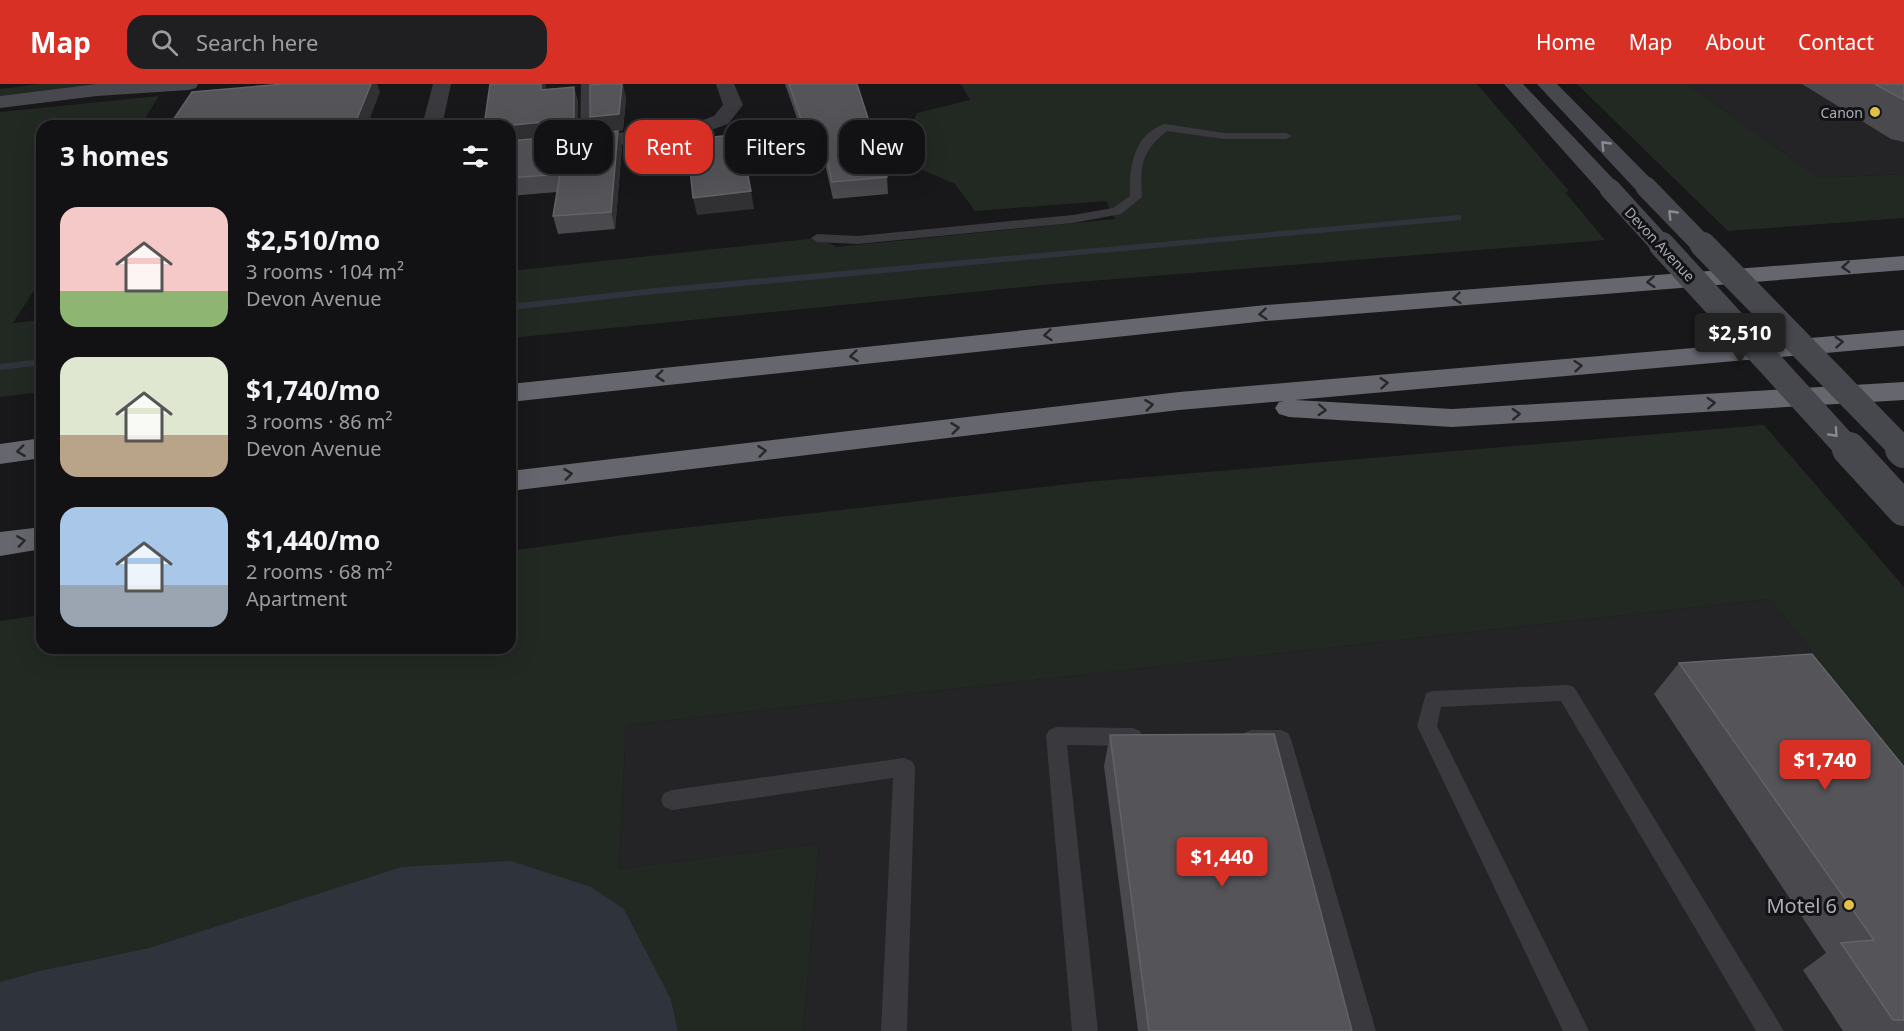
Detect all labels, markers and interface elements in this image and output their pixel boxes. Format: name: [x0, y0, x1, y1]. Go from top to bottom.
search box: [127, 15, 547, 69]
text: Map: [30, 23, 91, 61]
icon: search: [148, 26, 181, 59]
text: Search here: [196, 27, 318, 57]
text: Home: [1536, 28, 1596, 56]
text: Map: [1629, 28, 1672, 56]
text: About: [1705, 28, 1765, 56]
text: Contact: [1798, 28, 1874, 56]
place label: Canon: [1821, 103, 1863, 122]
marker: Canon: [1868, 105, 1882, 119]
chip: Buy: [534, 120, 613, 174]
chip: Rent: [625, 120, 713, 174]
chip: Filters: [725, 120, 827, 174]
chip: New: [839, 120, 925, 174]
text: 3 homes: [60, 138, 169, 174]
icon: filters: [459, 140, 492, 173]
one-way arrow: [1602, 141, 1613, 152]
street label: Devon Avenue: [1621, 203, 1699, 285]
one-way arrow: [1669, 210, 1680, 221]
text: $2,510/mo: [246, 222, 380, 258]
icon: home: [108, 231, 180, 303]
text: 3 rooms · 104 m²: [246, 258, 404, 285]
one-way arrow: [1841, 260, 1850, 273]
one-way arrow: [1647, 275, 1656, 288]
text: Devon Avenue: [246, 285, 382, 312]
one-way arrow: [1452, 291, 1461, 304]
one-way arrow: [1258, 307, 1267, 320]
pin: $2,510: [1691, 313, 1789, 364]
text: $2,510: [1709, 319, 1771, 346]
one-way arrow: [1044, 328, 1053, 341]
one-way arrow: [1835, 336, 1844, 349]
one-way arrow: [850, 349, 859, 362]
one-way arrow: [1574, 359, 1583, 372]
one-way arrow: [656, 370, 665, 382]
text: $1,740/mo: [246, 372, 380, 408]
one-way arrow: [1380, 377, 1389, 390]
icon: home: [108, 381, 180, 453]
one-way arrow: [1707, 396, 1716, 409]
one-way arrow: [1144, 399, 1154, 411]
one-way arrow: [1317, 403, 1326, 416]
text: 3 rooms · 86 m²: [246, 408, 393, 435]
one-way arrow: [1512, 408, 1521, 421]
one-way arrow: [951, 422, 960, 435]
one-way arrow: [1827, 426, 1838, 437]
text: Devon Avenue: [246, 435, 382, 462]
one-way arrow: [16, 444, 26, 457]
one-way arrow: [757, 445, 766, 458]
one-way arrow: [564, 468, 573, 481]
text: $1,440/mo: [246, 522, 380, 558]
icon: home: [108, 531, 180, 603]
one-way arrow: [16, 535, 26, 547]
text: 2 rooms · 68 m²: [246, 558, 393, 585]
text: Apartment: [246, 585, 347, 612]
pin: $1,740: [1776, 740, 1874, 791]
text: $1,740: [1794, 746, 1856, 773]
pin: $1,440: [1173, 837, 1271, 888]
text: $1,440: [1191, 843, 1253, 870]
place label: Motel 6: [1766, 892, 1837, 919]
marker: Motel 6: [1842, 898, 1856, 912]

